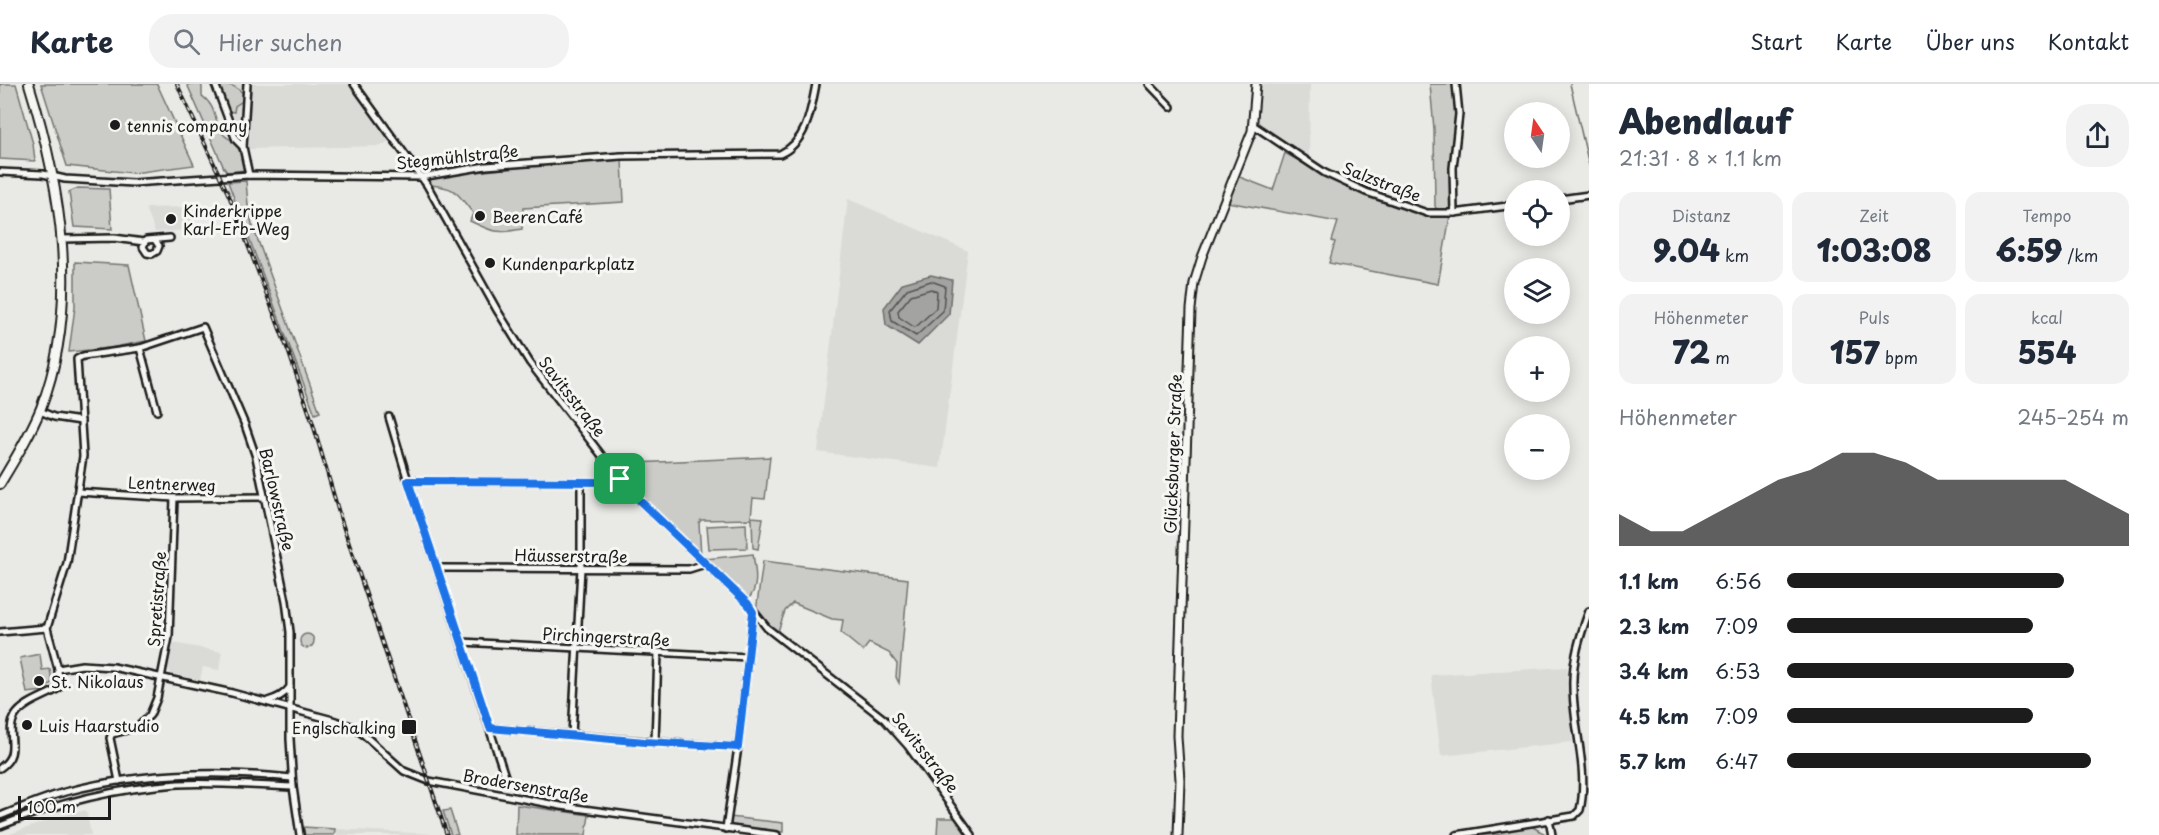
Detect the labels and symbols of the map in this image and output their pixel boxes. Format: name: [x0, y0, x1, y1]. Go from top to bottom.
north arrow: [1504, 102, 1570, 168]
place label: tennis company: [127, 113, 247, 137]
marker: tennis company: [108, 118, 122, 132]
street label: Stegmühlstraße: [395, 138, 519, 174]
street label: Salzstraße: [1339, 155, 1425, 207]
place label: Kinderkrippe Karl-Erb-Weg: [183, 198, 290, 240]
place label: BeerenCafé: [492, 204, 583, 228]
marker: BeerenCafé: [473, 209, 487, 223]
marker: Kinderkrippe Karl-Erb-Weg: [164, 212, 178, 226]
place label: Kundenparkplatz: [502, 251, 635, 275]
marker: Kundenparkplatz: [483, 256, 497, 270]
street label: Savitsstraße: [534, 351, 612, 441]
street label: Glücksburger Straße: [1157, 374, 1187, 534]
street label: Barlowstraße: [254, 445, 302, 553]
pin: [594, 453, 645, 504]
street label: Lentnerweg: [128, 469, 216, 497]
street label: Häusserstraße: [514, 542, 628, 568]
street label: Spretistraße: [141, 550, 171, 648]
street label: Pirchingerstraße: [542, 621, 670, 651]
place label: St. Nikolaus: [51, 669, 144, 693]
marker: St. Nikolaus: [32, 674, 46, 688]
street label: Savitsstraße: [887, 707, 965, 797]
place label: Luis Haarstudio: [39, 713, 160, 737]
place label: Englschalking: [292, 715, 396, 739]
marker: Luis Haarstudio: [20, 718, 34, 732]
marker: Englschalking: [400, 718, 418, 736]
street label: Brodersenstraße: [461, 762, 591, 808]
scale bar: [18, 793, 111, 820]

